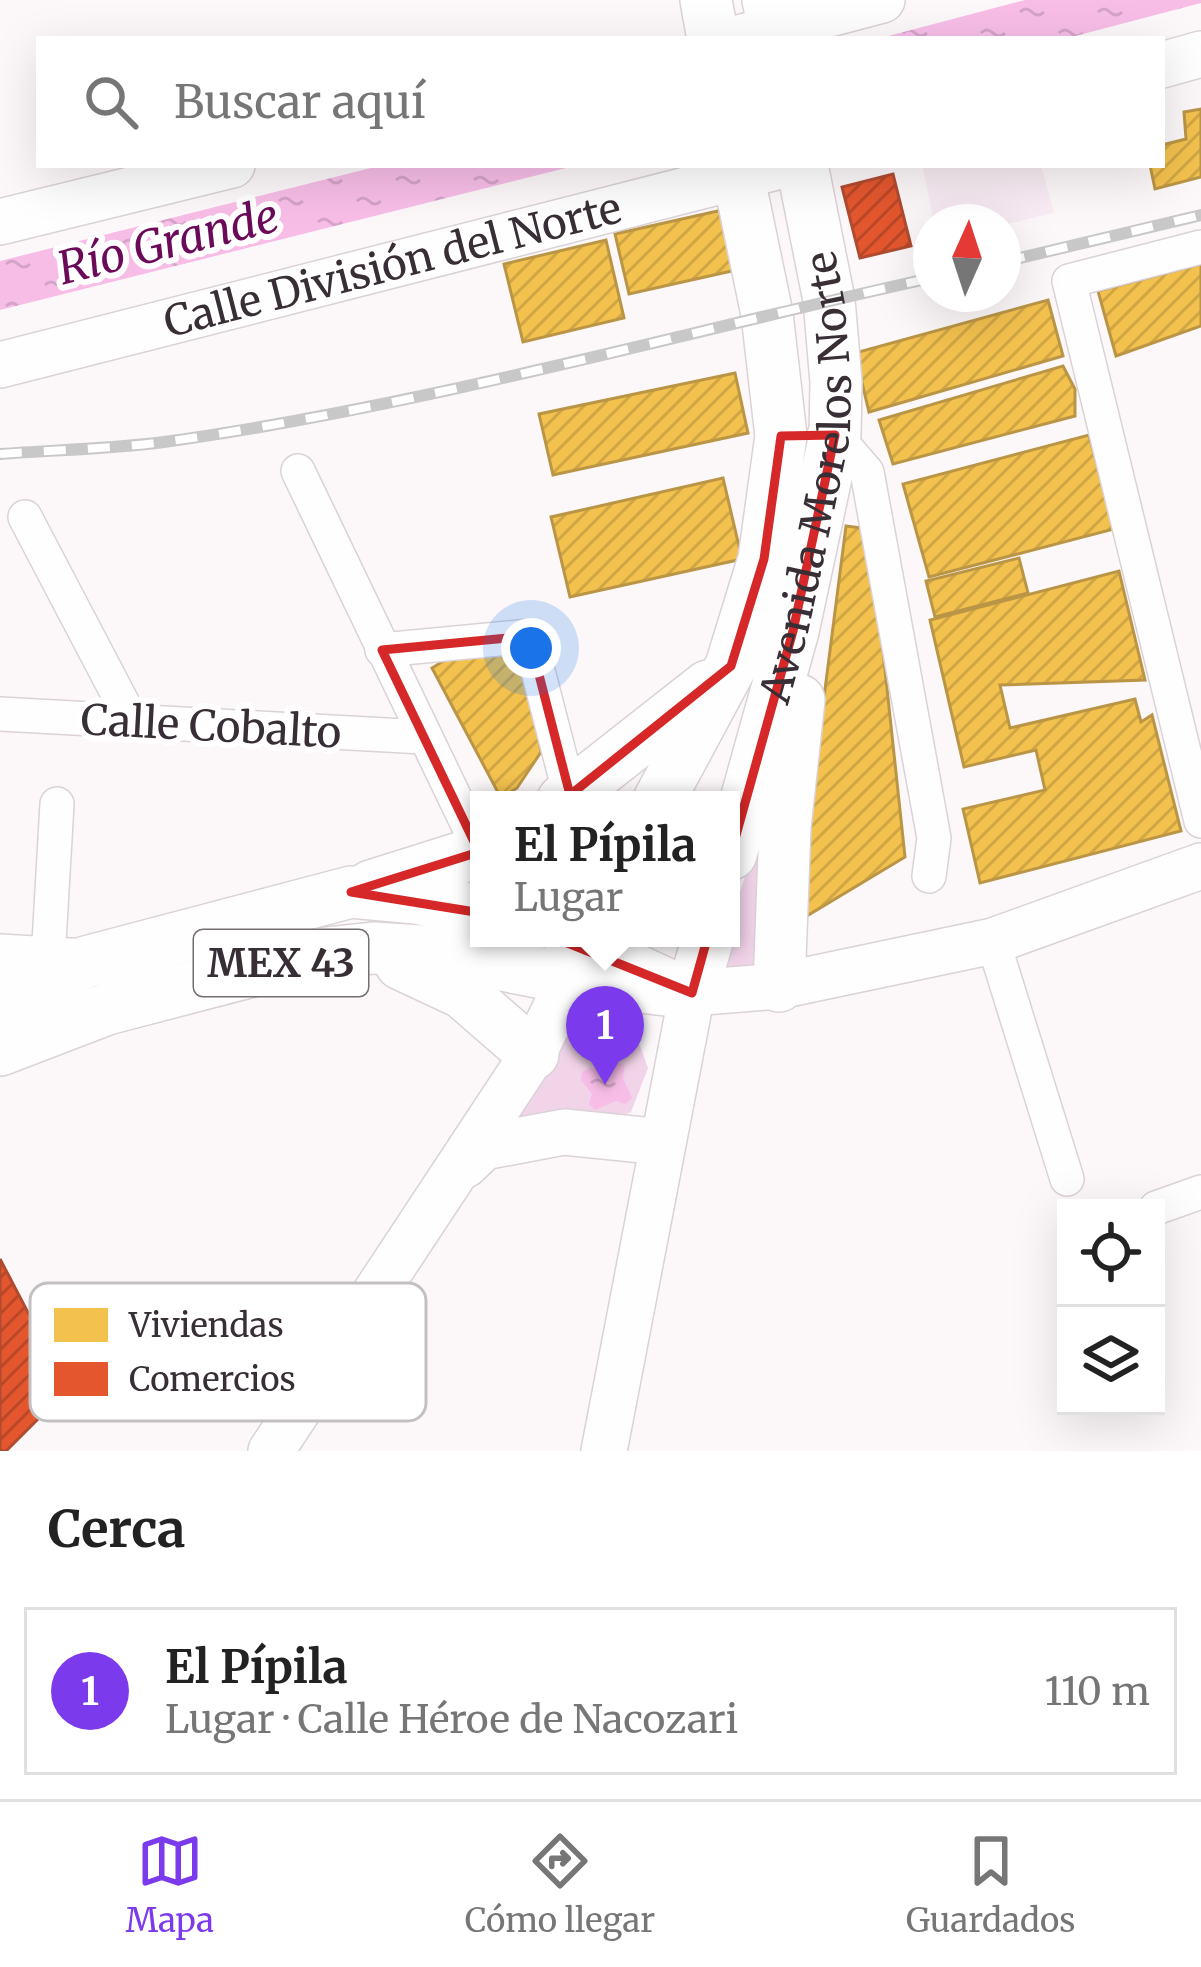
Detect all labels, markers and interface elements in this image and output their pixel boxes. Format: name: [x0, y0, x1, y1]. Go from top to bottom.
search box: [36, 36, 1165, 168]
icon: search: [78, 69, 144, 135]
text: Buscar aquí: [174, 74, 425, 130]
street label: Calle División del Norte: [158, 182, 627, 348]
water label: Río Grande: [52, 188, 284, 296]
north arrow: [913, 204, 1021, 312]
street label: Avenida Morelos Norte: [748, 247, 862, 710]
your location: [501, 618, 561, 678]
street label: Calle Cobalto: [79, 693, 343, 759]
popup: [470, 791, 740, 947]
text: El Pípila: [514, 817, 696, 873]
text: Lugar: [514, 873, 623, 922]
road number: MEX 43: [194, 930, 368, 996]
pin: 1: [566, 986, 644, 1085]
map controls: [1057, 1199, 1165, 1415]
button: locate: [1057, 1199, 1165, 1307]
legend: [30, 1283, 426, 1421]
text: Viviendas: [128, 1305, 284, 1346]
button: layers: [1057, 1307, 1165, 1415]
text: Comercios: [129, 1359, 296, 1400]
text: Cerca: [48, 1497, 186, 1561]
text: El Pípila: [165, 1639, 348, 1695]
text: 1: [81, 1667, 99, 1716]
text: 110 m: [1045, 1667, 1150, 1716]
text: Lugar · Calle Héroe de Nacozari: [165, 1695, 738, 1744]
tab: Mapa: [125, 1828, 214, 1941]
tab: Cómo llegar: [465, 1828, 655, 1941]
tab: Guardados: [906, 1828, 1076, 1941]

